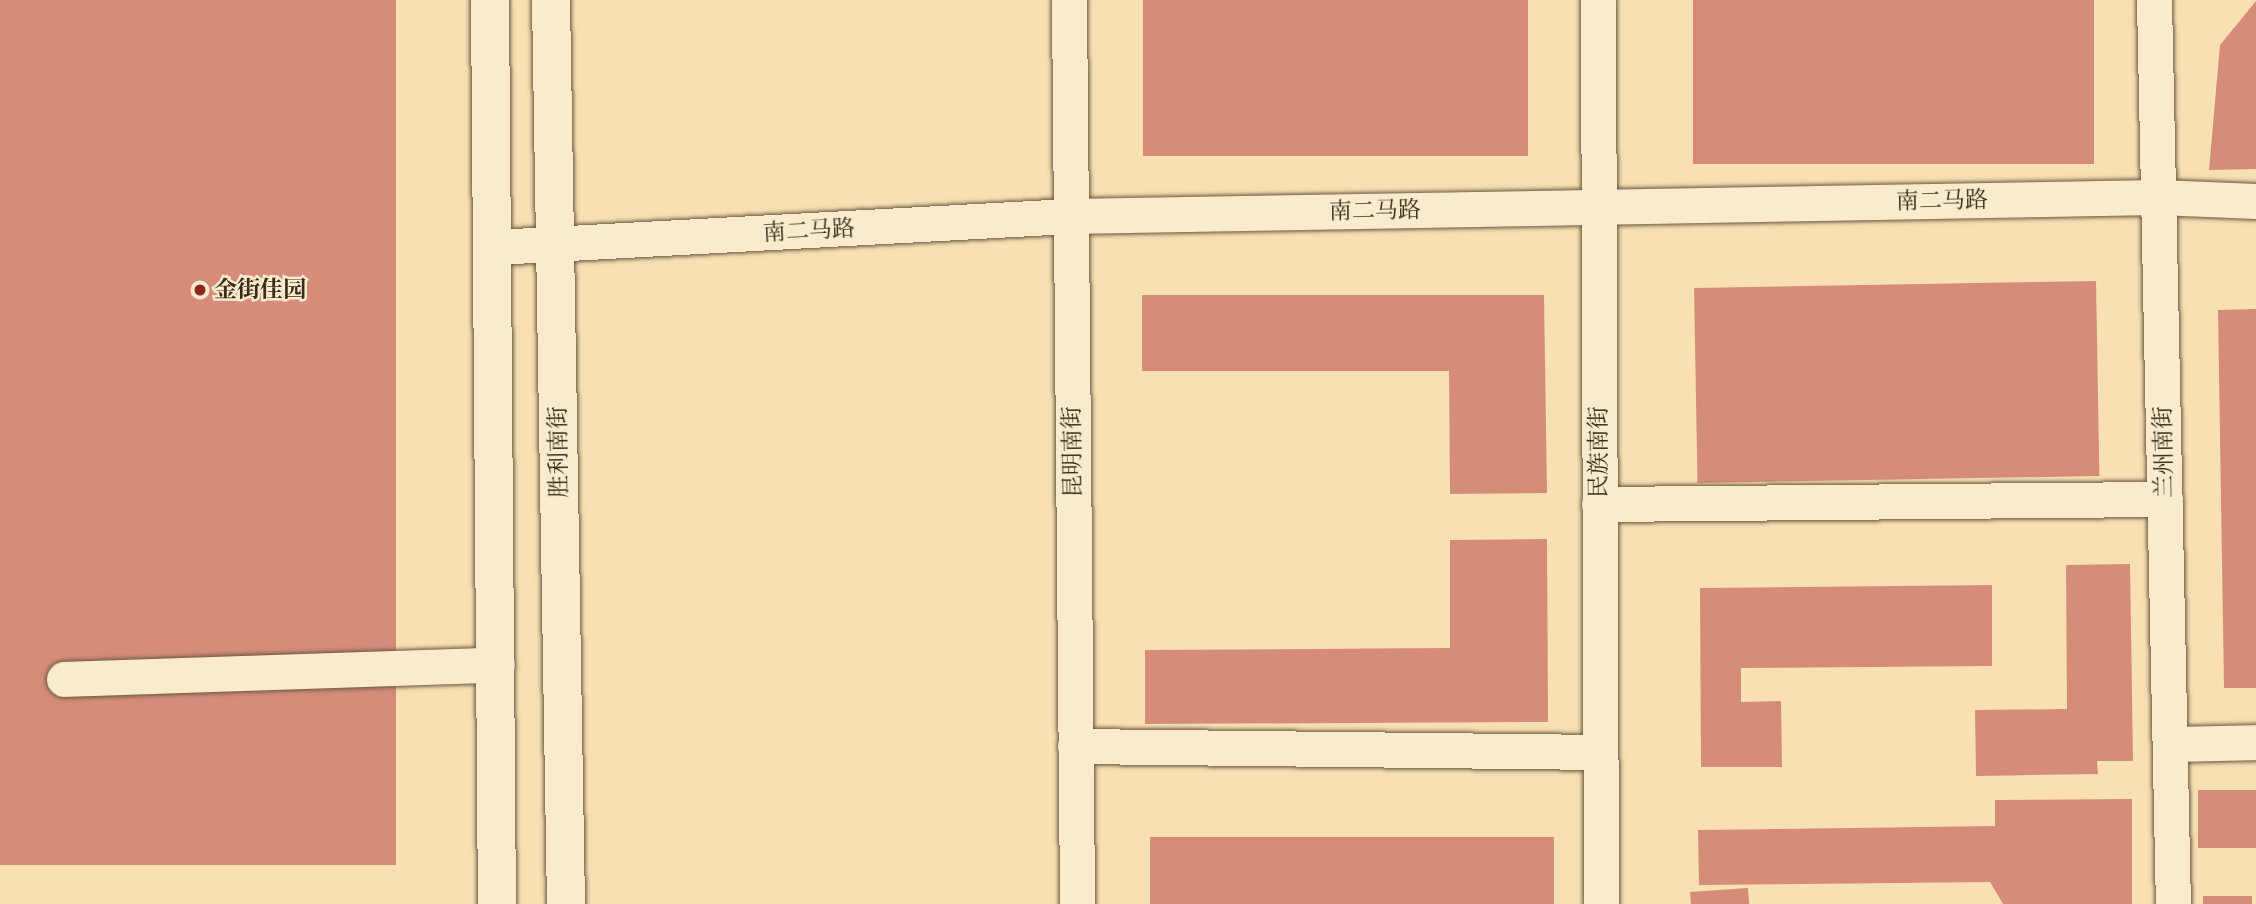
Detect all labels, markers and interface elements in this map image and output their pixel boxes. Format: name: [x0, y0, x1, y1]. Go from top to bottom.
street label: 南二马路: [1896, 186, 1988, 216]
street label: 南二马路: [1329, 196, 1421, 226]
street label: 南二马路: [762, 215, 856, 247]
place label: 金街佳园: [214, 276, 306, 304]
marker: 金街佳园: [192, 282, 208, 298]
street label: 胜利南街: [544, 406, 574, 498]
street label: 昆明南街: [1058, 406, 1088, 498]
street label: 民族南街: [1585, 406, 1613, 498]
street label: 兰州南街: [2149, 406, 2179, 498]

